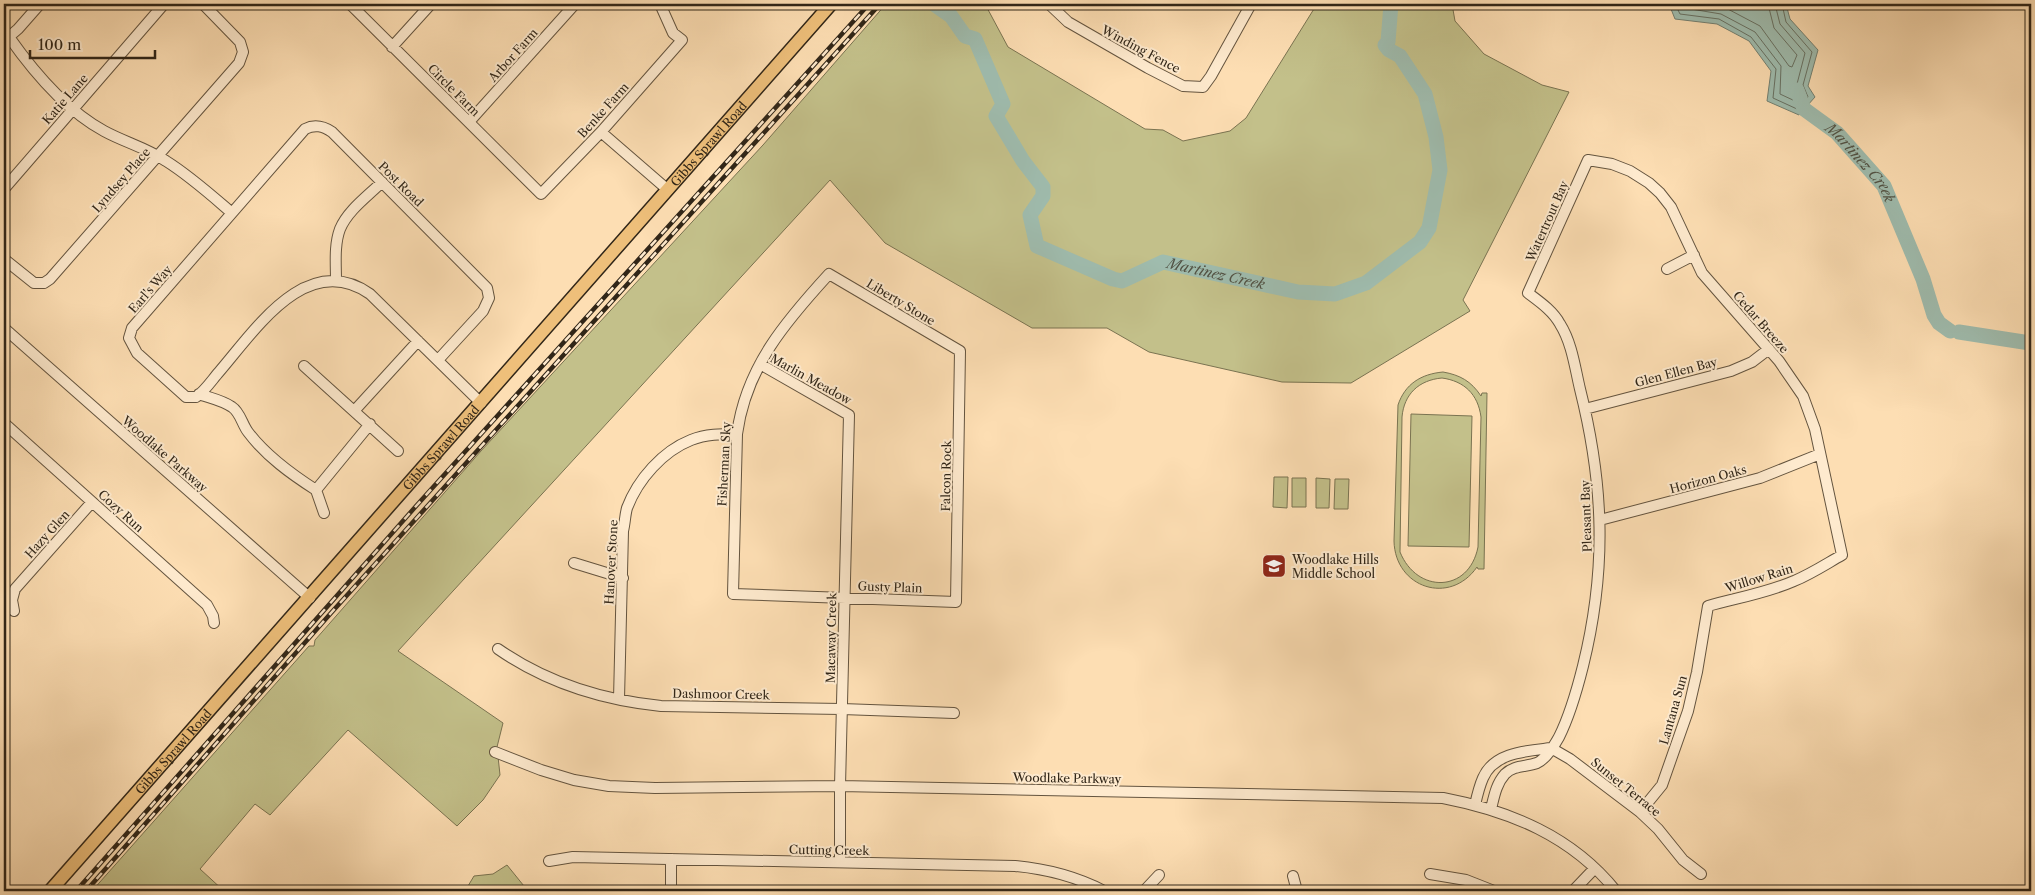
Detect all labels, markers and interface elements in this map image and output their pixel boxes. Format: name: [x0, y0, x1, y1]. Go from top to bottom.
street label: Winding Fence: [1098, 22, 1183, 76]
street label: Arbor Farm: [485, 25, 541, 85]
scale bar: [30, 28, 155, 60]
text: 100 m: [38, 35, 81, 54]
street label: Circle Farm: [425, 61, 483, 119]
street label: Katie Lane: [39, 71, 91, 127]
street label: Benke Farm: [574, 79, 632, 141]
street label: Gibbs Sprawl Road: [667, 97, 750, 189]
water label: Martinez Creek: [1821, 118, 1899, 206]
street label: Lyndsey Place: [89, 144, 153, 215]
street label: Post Road: [375, 158, 427, 210]
street label: Watertrout Bay: [1522, 178, 1572, 265]
water label: Martinez Creek: [1164, 254, 1267, 294]
street label: Earl's Way: [125, 262, 175, 316]
street label: Liberty Stone: [864, 276, 938, 328]
street label: Cedar Breeze: [1730, 288, 1792, 356]
street label: Marlin Meadow: [768, 351, 855, 408]
street label: Glen Ellen Bay: [1633, 354, 1719, 390]
street label: Gibbs Sprawl Road: [399, 401, 482, 493]
street label: Woodlake Parkway: [118, 412, 211, 495]
street label: Fisherman Sky: [714, 421, 734, 507]
street label: Falcon Rock: [938, 439, 954, 512]
street label: Horizon Oaks: [1668, 462, 1748, 496]
street label: Pleasant Bay: [1577, 479, 1595, 552]
street label: Cozy Run: [95, 487, 147, 536]
street label: Hazy Glen: [21, 506, 73, 561]
street label: Hanover Stone: [601, 519, 621, 605]
place label: Woodlake Hills Middle School: [1291, 552, 1379, 581]
school or university icon: Woodlake Hills Middle School: [1261, 553, 1287, 579]
street label: Willow Rain: [1722, 560, 1795, 596]
street label: Gusty Plain: [857, 578, 923, 596]
street label: Macaway Creek: [823, 592, 839, 683]
street label: Lantana Sun: [1656, 673, 1690, 746]
street label: Dashmoor Creek: [672, 686, 771, 702]
street label: Gibbs Sprawl Road: [132, 705, 215, 797]
street label: Sunset Terrace: [1588, 754, 1664, 820]
street label: Woodlake Parkway: [1012, 770, 1122, 786]
street label: Cutting Creek: [789, 842, 870, 858]

